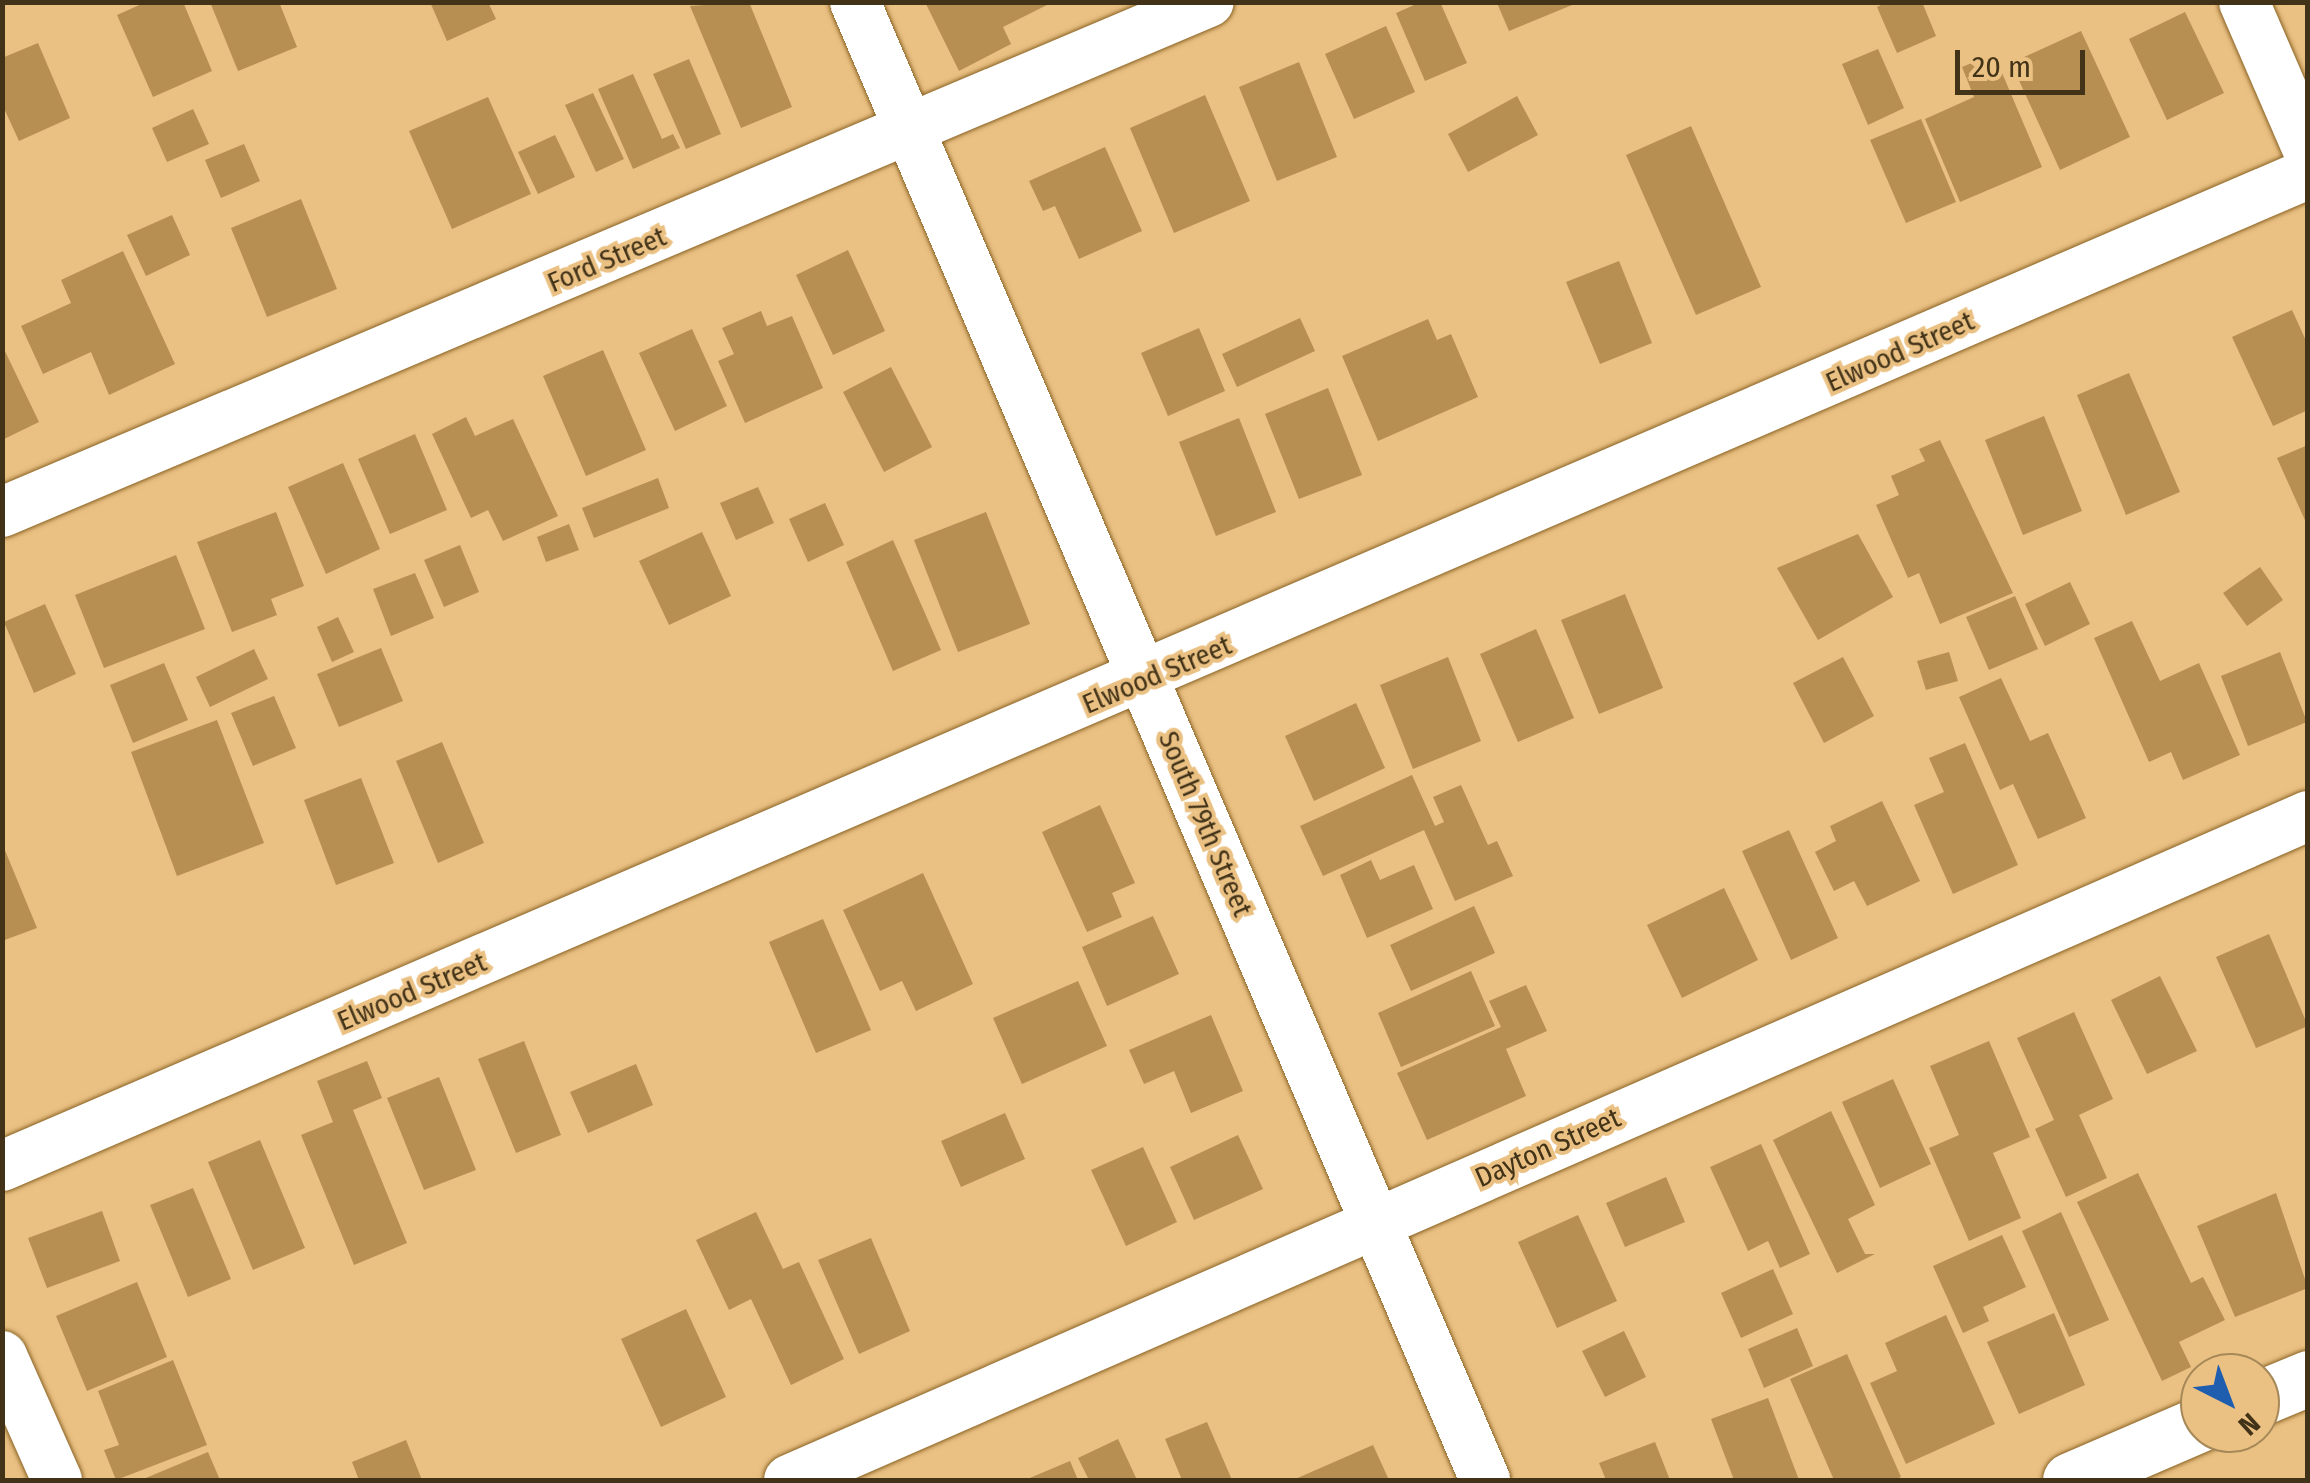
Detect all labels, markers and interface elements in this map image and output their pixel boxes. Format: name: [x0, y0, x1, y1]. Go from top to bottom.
scale bar: [1960, 30, 2090, 92]
text: 20 m: [1972, 49, 2031, 85]
street label: Ford Street: [543, 220, 671, 300]
street label: Elwood Street: [1821, 304, 1979, 400]
street label: Elwood Street: [1077, 629, 1237, 721]
street label: South 79th Street: [1151, 726, 1259, 922]
street label: Elwood Street: [332, 946, 492, 1038]
street label: Dayton Street: [1470, 1101, 1626, 1195]
north arrow: [2180, 1353, 2280, 1453]
text: N: [2232, 1406, 2266, 1442]

